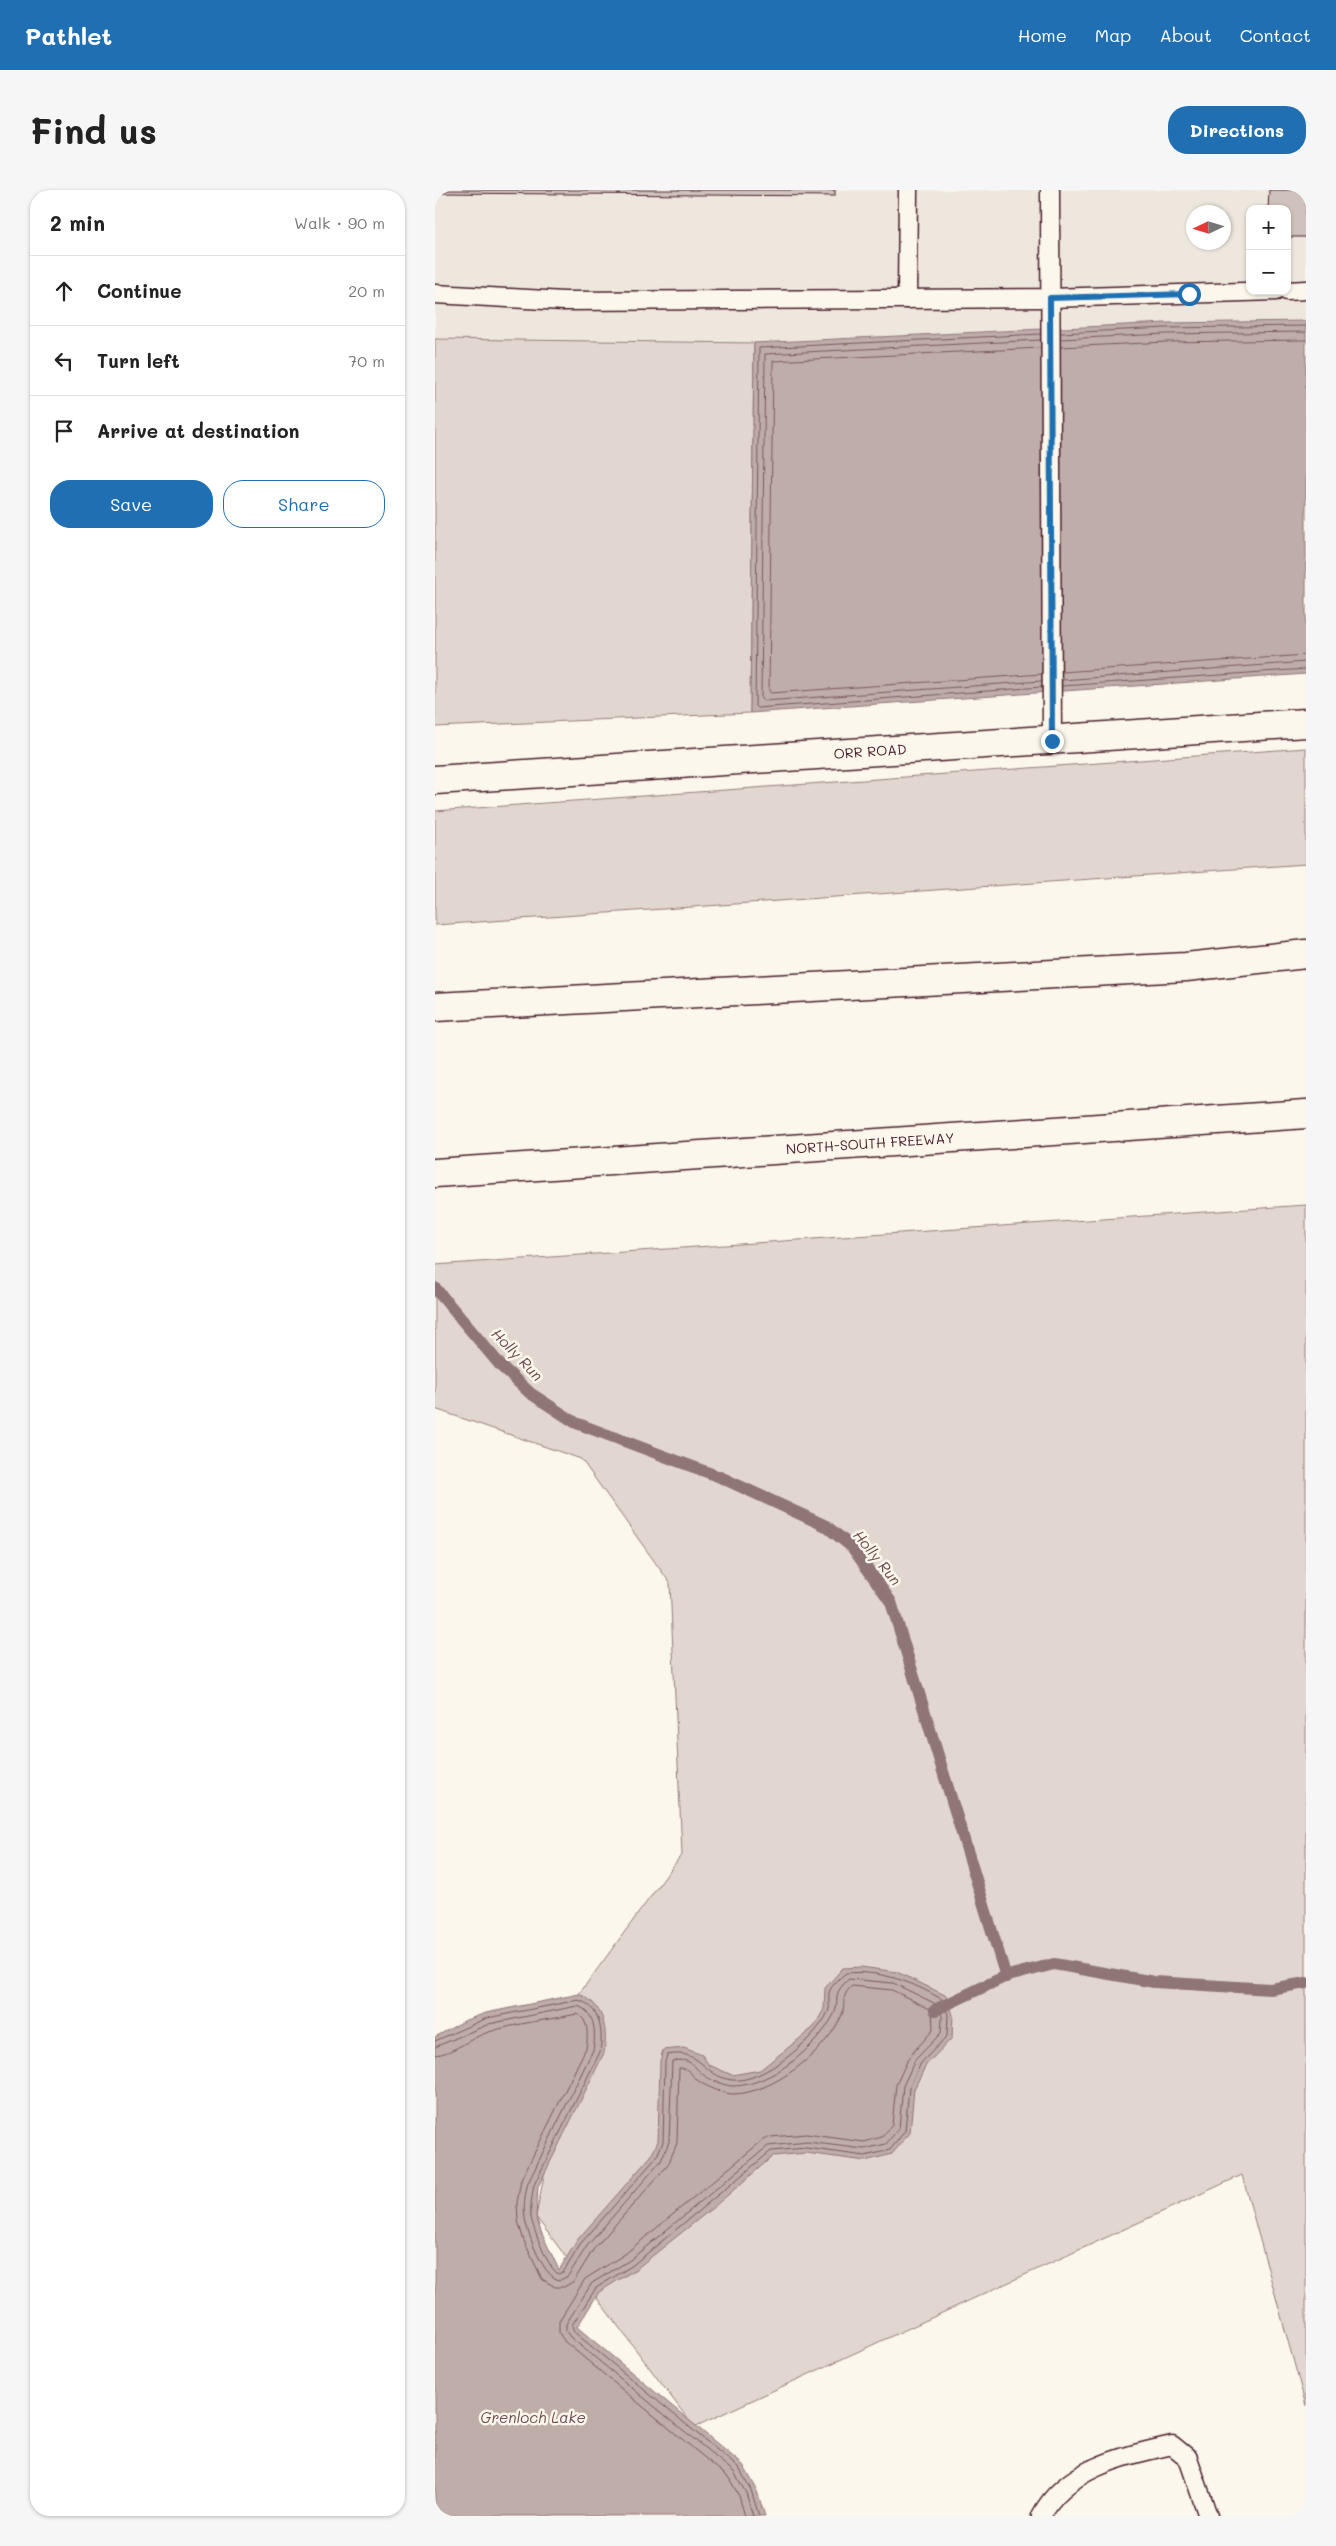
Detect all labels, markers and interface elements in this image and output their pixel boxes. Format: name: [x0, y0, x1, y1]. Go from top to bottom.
text: Pathlet: [25, 20, 112, 51]
text: Home: [1018, 23, 1067, 47]
text: Map: [1095, 23, 1131, 47]
text: About: [1159, 23, 1212, 47]
text: Contact: [1240, 23, 1311, 47]
button: Directions: [1168, 106, 1306, 154]
text: Find us: [30, 107, 157, 153]
north arrow: [1186, 205, 1231, 250]
map controls: [1246, 205, 1291, 295]
button: +: [1246, 205, 1291, 250]
text: 2 min: [50, 209, 105, 236]
text: Walk · 90 m: [294, 212, 385, 233]
button: −: [1246, 250, 1291, 295]
icon: ahead: [50, 277, 78, 305]
text: Continue: [97, 278, 182, 303]
text: 20 m: [348, 280, 385, 301]
route start: [1178, 283, 1201, 306]
icon: left: [50, 347, 78, 375]
text: Turn left: [97, 348, 180, 373]
text: 70 m: [348, 350, 385, 371]
icon: arrive: [50, 417, 78, 445]
text: Arrive at destination: [97, 418, 300, 443]
button: Save: [50, 480, 213, 528]
button: Share: [223, 480, 385, 528]
route end: [1041, 730, 1064, 753]
street label: ORR ROAD: [833, 739, 907, 763]
street label: NORTH-SOUTH FREEWAY: [785, 1128, 955, 1158]
water label: Holly Run: [488, 1324, 548, 1385]
water label: Holly Run: [849, 1525, 906, 1589]
water label: Grenloch Lake: [480, 2407, 586, 2427]

